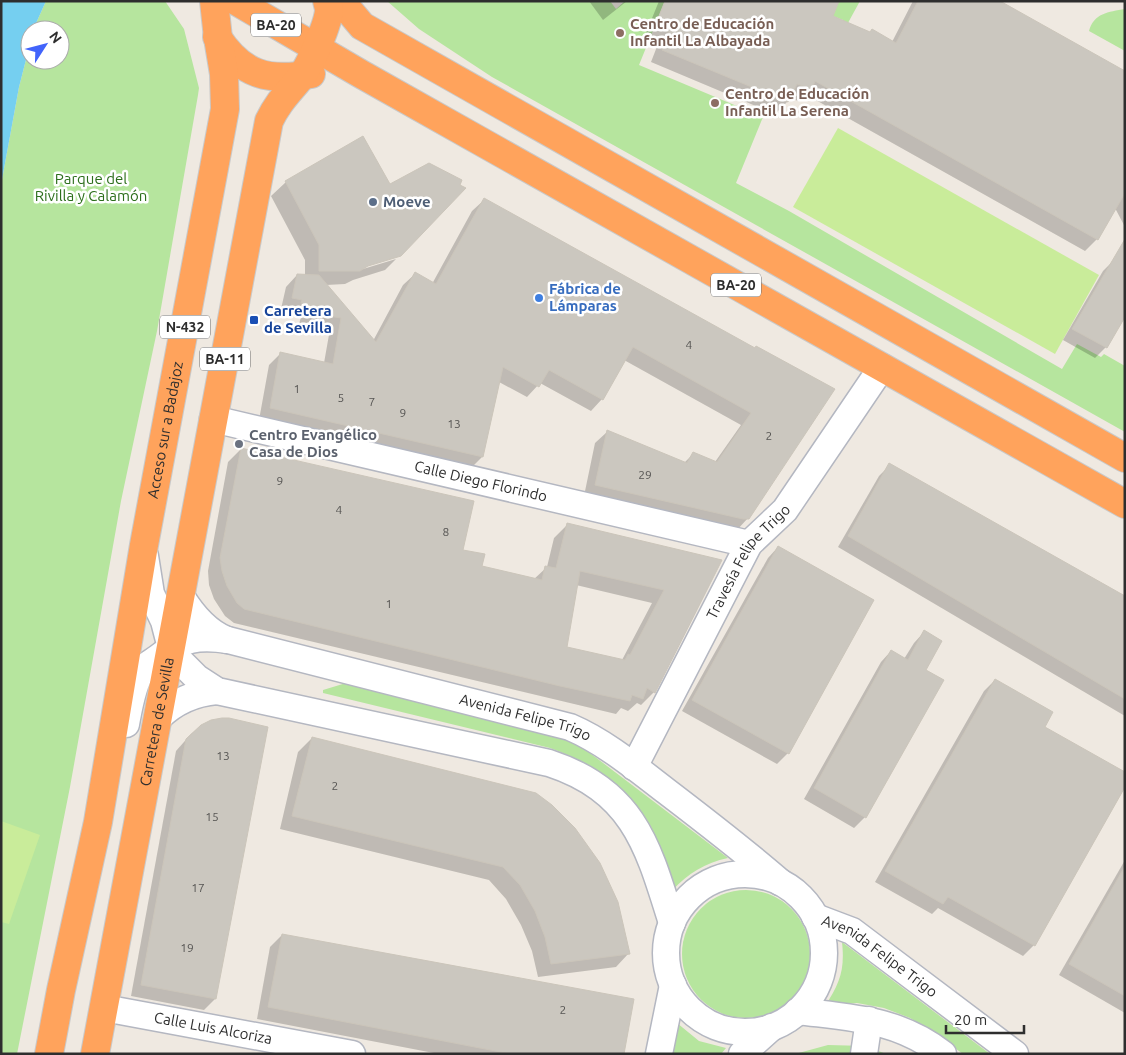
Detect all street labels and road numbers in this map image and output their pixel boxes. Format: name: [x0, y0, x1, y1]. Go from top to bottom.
road number: BA-20: [251, 14, 301, 36]
road number: BA-20: [711, 274, 761, 296]
road number: N-432: [160, 316, 210, 338]
road number: BA-11: [200, 348, 250, 370]
street label: Acceso sur a Badajoz: [144, 360, 186, 500]
street label: Calle Diego Florindo: [413, 457, 549, 505]
street label: Travesía Felipe Trigo: [703, 501, 793, 622]
street label: Carretera de Sevilla: [136, 656, 177, 788]
street label: Avenida Felipe Trigo: [458, 690, 594, 744]
street label: Avenida Felipe Trigo: [820, 911, 941, 1000]
street label: Calle Luis Alcoriza: [153, 1008, 274, 1047]

